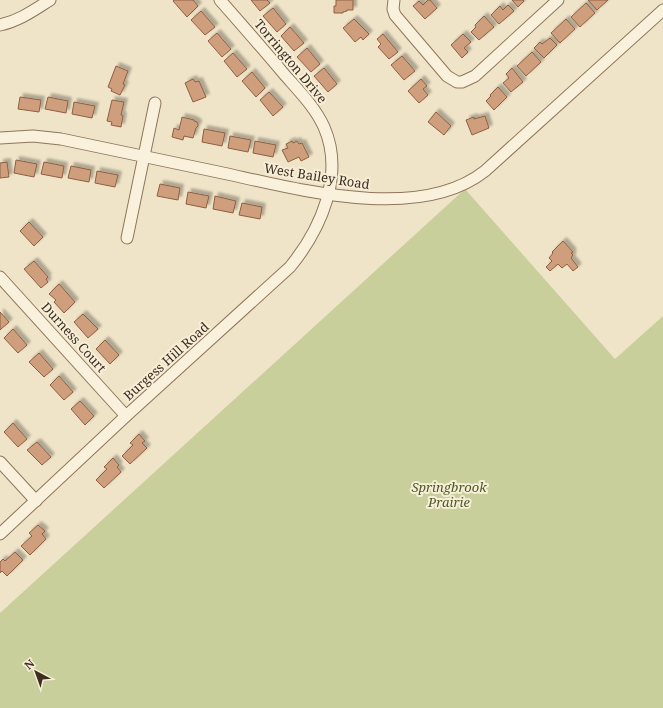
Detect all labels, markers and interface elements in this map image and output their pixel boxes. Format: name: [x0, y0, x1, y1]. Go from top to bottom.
street label: Torrington Drive: [250, 15, 332, 107]
street label: West Bailey Road: [263, 159, 371, 193]
street label: Durness Court: [38, 298, 111, 376]
street label: Burgess Hill Road: [119, 318, 213, 404]
park label: Springbrook Prairie: [411, 478, 487, 511]
north arrow: [16, 652, 56, 692]
text: N: [21, 655, 38, 673]

